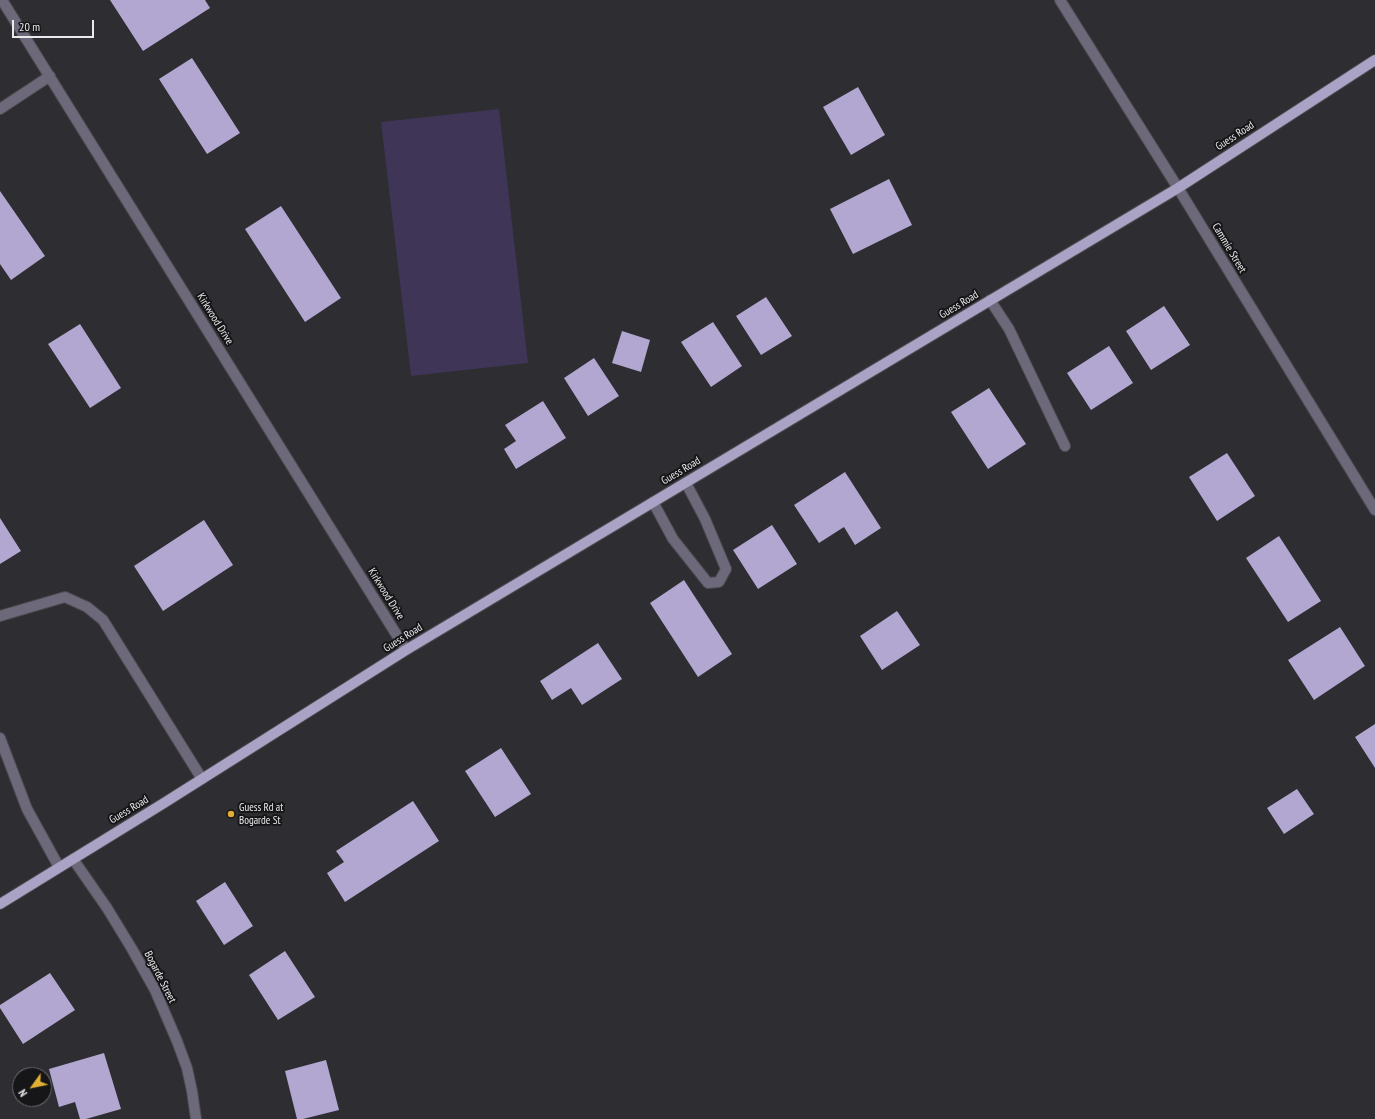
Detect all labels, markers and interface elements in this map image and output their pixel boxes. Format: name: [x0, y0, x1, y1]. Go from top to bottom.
scale bar: [14, 12, 96, 38]
text: 20 m: [19, 19, 40, 34]
street label: Guess Road: [1213, 119, 1257, 153]
street label: Cammie Street: [1209, 221, 1249, 275]
street label: Guess Road: [937, 288, 981, 322]
street label: Kirkwood Drive: [194, 291, 236, 347]
street label: Guess Road: [659, 454, 703, 488]
street label: Kirkwood Drive: [365, 566, 407, 622]
street label: Guess Road: [381, 621, 425, 655]
street label: Guess Road: [107, 793, 151, 827]
place label: Guess Rd at Bogarde St: [239, 801, 283, 827]
marker: Guess Rd at Bogarde St: [226, 809, 236, 819]
street label: Bogarde Street: [141, 949, 179, 1005]
north arrow: [12, 1067, 52, 1107]
text: N: [15, 1087, 30, 1099]

